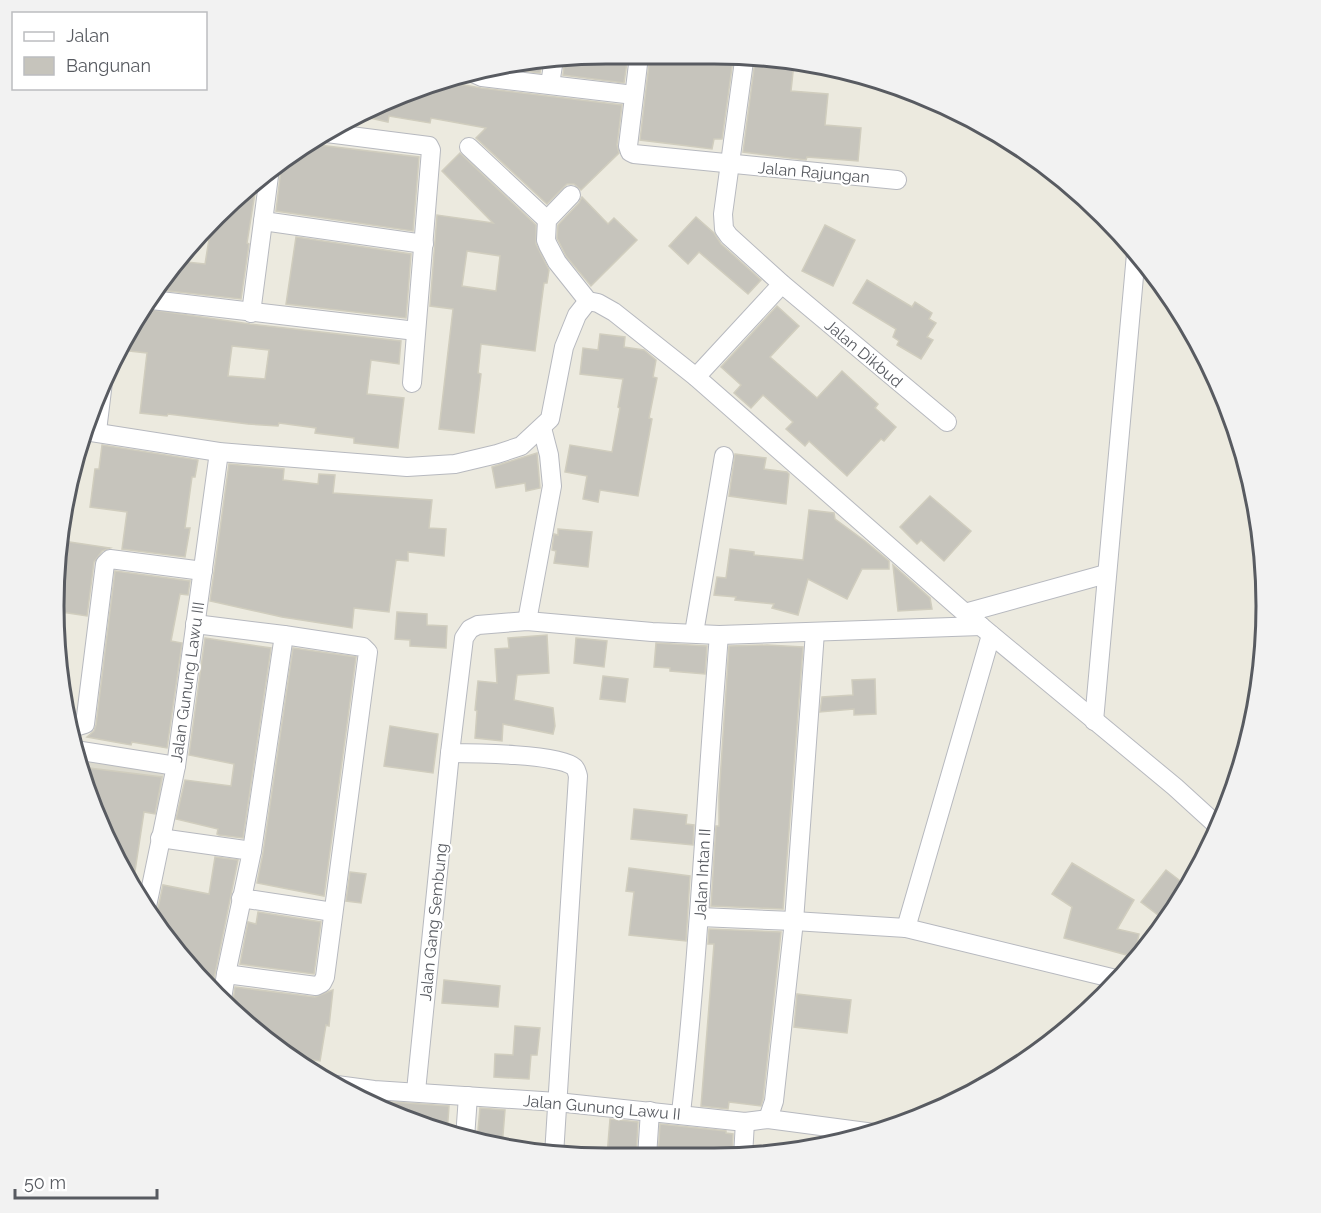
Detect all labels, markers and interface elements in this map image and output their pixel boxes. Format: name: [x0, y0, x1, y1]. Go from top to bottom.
legend: [12, 12, 207, 90]
text: Jalan: [66, 25, 110, 46]
text: Bangunan: [66, 55, 151, 76]
street label: Jalan Rajungan: [757, 158, 871, 187]
street label: Jalan Dikbud: [821, 315, 906, 391]
street label: Jalan Gunung Lawu III: [167, 600, 208, 764]
street label: Jalan Intan II: [691, 828, 714, 920]
street label: Jalan Gang Sembung: [416, 842, 451, 1002]
street label: Jalan Gunung Lawu II: [522, 1091, 682, 1124]
scale bar: [15, 1162, 158, 1200]
text: 50 m: [24, 1172, 66, 1193]

